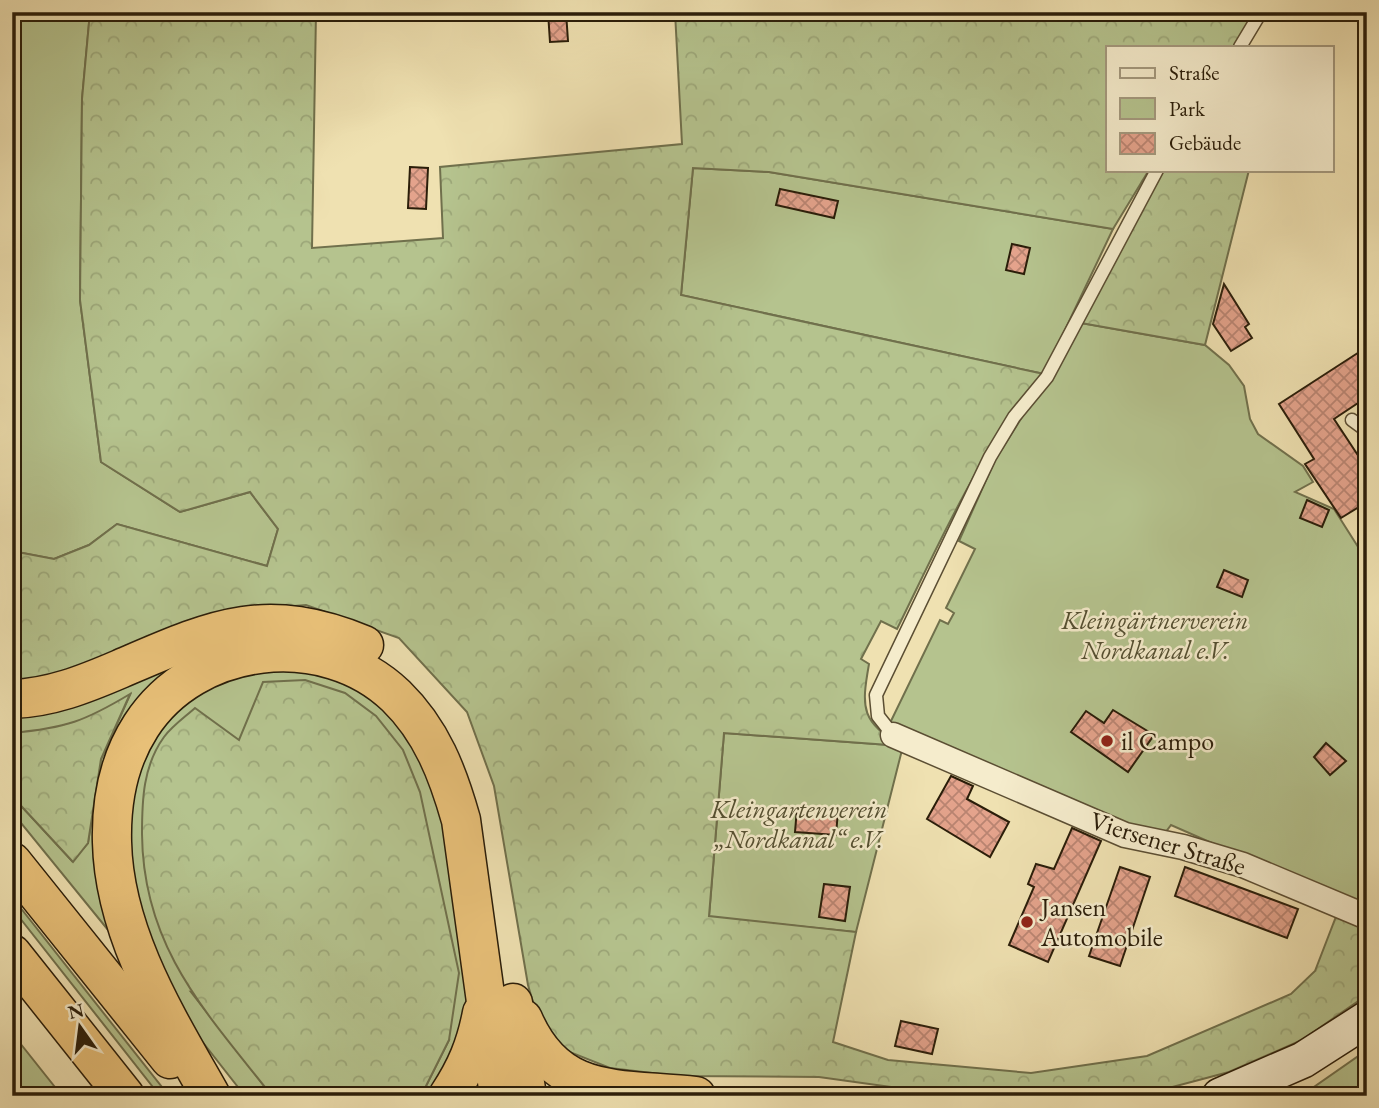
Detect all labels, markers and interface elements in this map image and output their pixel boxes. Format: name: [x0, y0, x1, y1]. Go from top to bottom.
legend: [1106, 46, 1334, 172]
text: Straße: [1169, 59, 1220, 86]
text: Park: [1169, 95, 1206, 122]
text: Gebäude: [1169, 129, 1241, 156]
park label: Kleingärtnerverein Nordkanal e.V.: [1060, 603, 1249, 667]
place label: il Campo: [1121, 724, 1214, 758]
marker: il Campo: [1099, 733, 1115, 749]
park label: Kleingartenverein „Nordkanal“ e.V.: [709, 792, 888, 856]
street label: Viersener Straße: [1086, 803, 1250, 883]
place label: Jansen Automobile: [1039, 890, 1163, 954]
marker: Jansen Automobile: [1019, 914, 1035, 930]
north arrow: [46, 992, 116, 1062]
text: N: [66, 997, 87, 1025]

